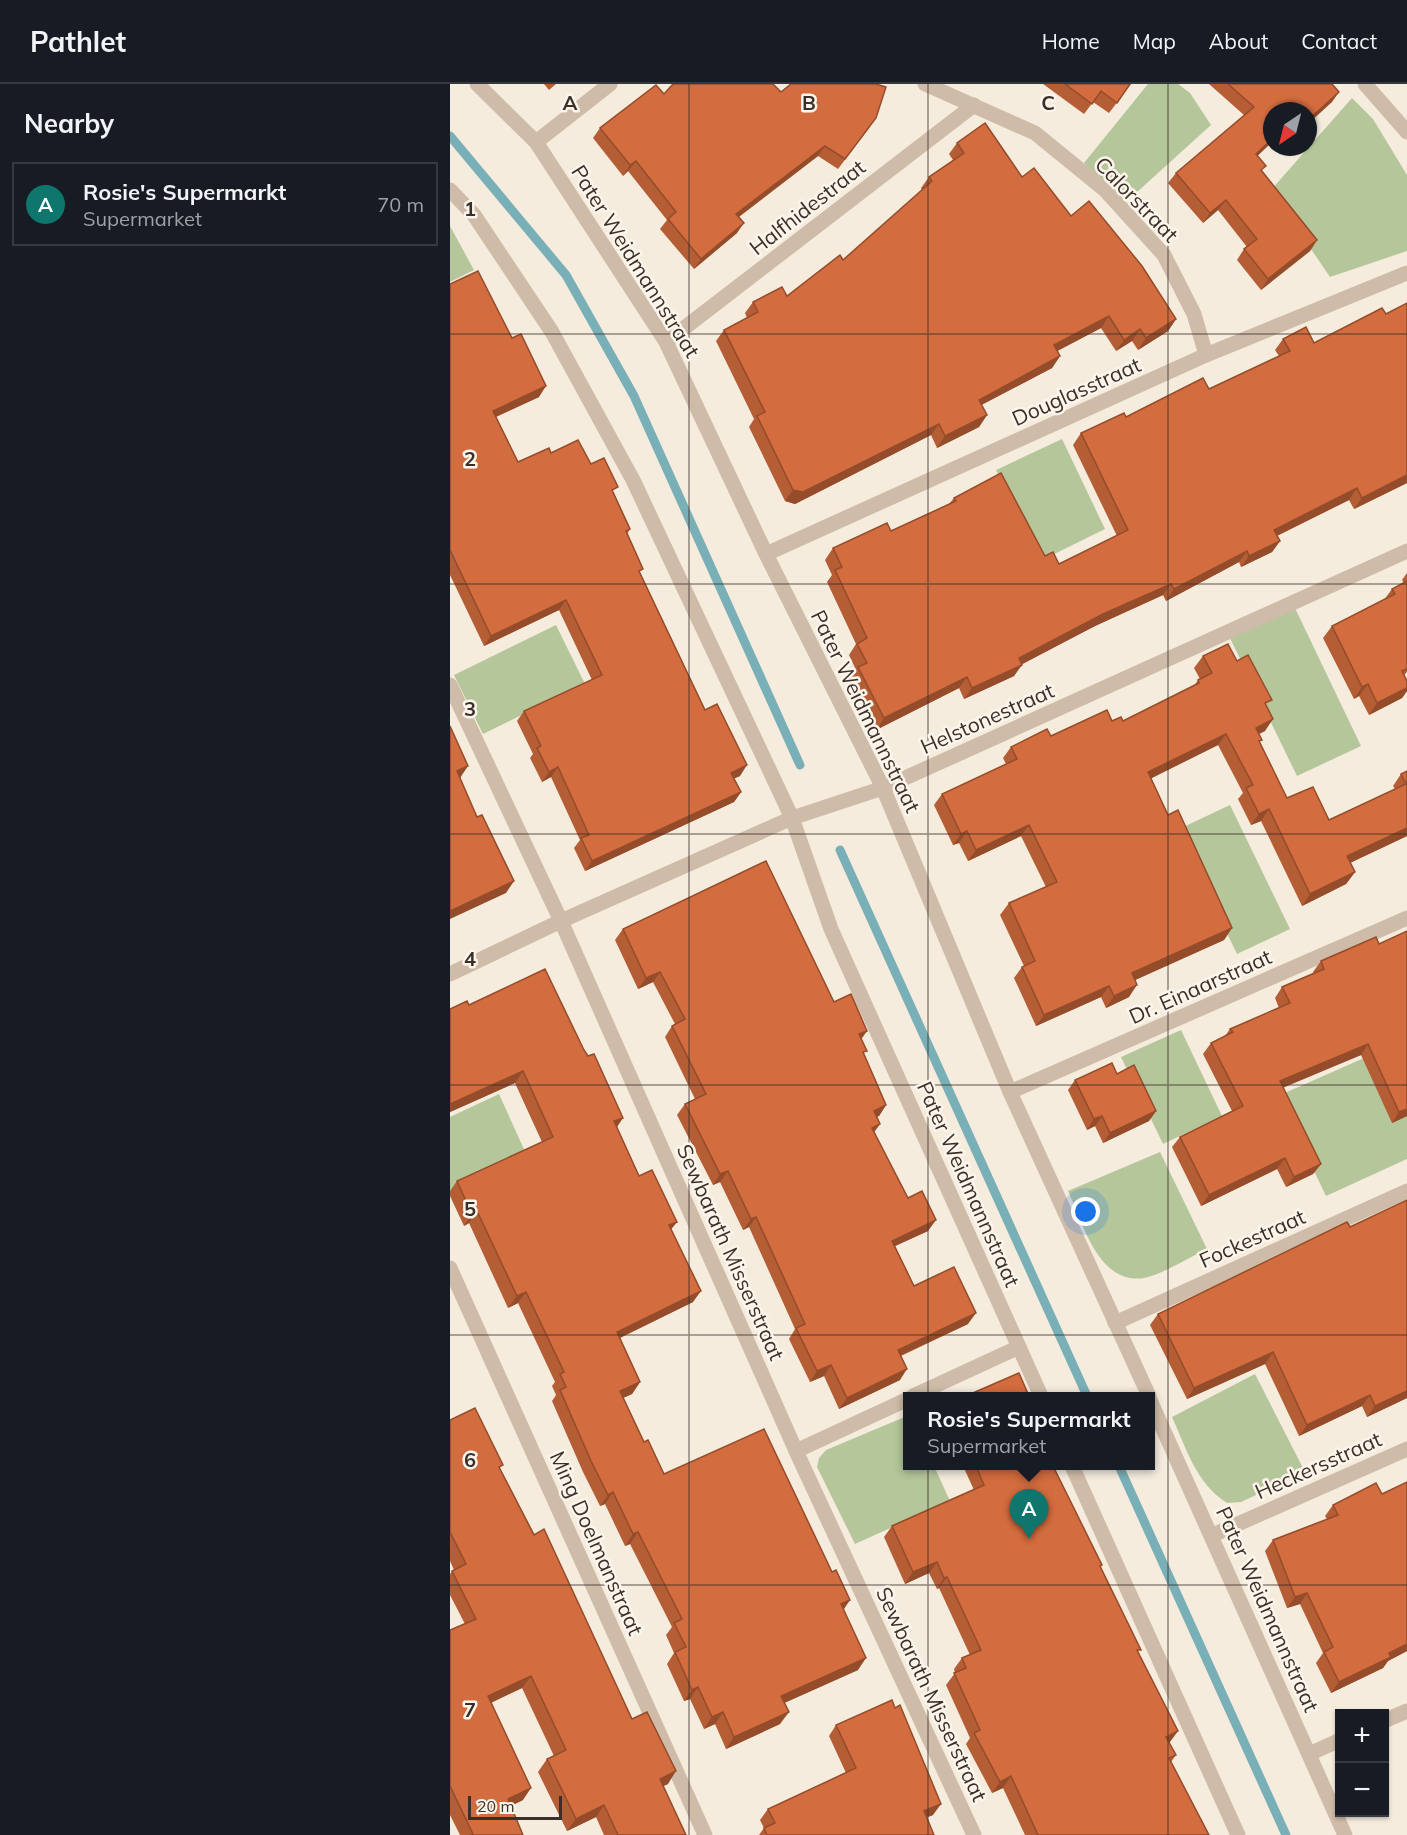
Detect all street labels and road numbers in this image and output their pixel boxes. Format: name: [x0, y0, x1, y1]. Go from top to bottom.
street label: Calorstraat: [1090, 151, 1184, 247]
street label: Halfhidestraat: [744, 154, 870, 260]
street label: Pater Weidmannstraat: [566, 160, 706, 362]
street label: Douglasstraat: [1008, 351, 1144, 431]
street label: Pater Weidmannstraat: [806, 606, 926, 816]
street label: Helstonestraat: [916, 677, 1058, 759]
street label: Dr. Einaarstraat: [1125, 943, 1275, 1029]
street label: Pater Weidmannstraat: [912, 1077, 1026, 1291]
street label: Sewbarath Misserstraat: [672, 1140, 790, 1364]
street label: Fockestraat: [1195, 1203, 1309, 1273]
street label: Heckersstraat: [1251, 1426, 1385, 1504]
street label: Ming Doelmanstraat: [545, 1447, 649, 1639]
street label: Pater Weidmannstraat: [1211, 1502, 1325, 1716]
street label: Sewbarath Misserstraat: [871, 1583, 993, 1805]

